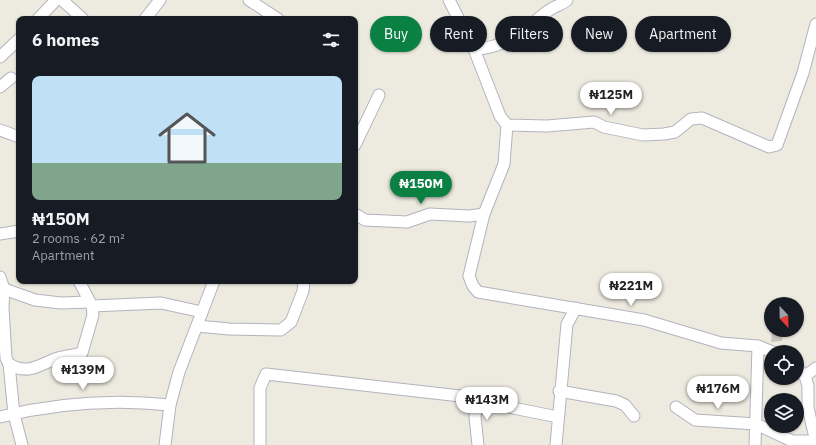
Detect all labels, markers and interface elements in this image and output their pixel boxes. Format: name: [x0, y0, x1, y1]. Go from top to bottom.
chip: Buy: [370, 16, 422, 52]
chip: Rent: [430, 16, 487, 52]
chip: Filters: [495, 16, 563, 52]
chip: New: [571, 16, 627, 52]
chip: Apartment: [635, 16, 731, 52]
text: 6 homes: [32, 29, 99, 51]
icon: filters: [320, 29, 342, 51]
pin: ₦125M: [583, 82, 639, 116]
text: ₦125M: [589, 86, 633, 103]
icon: home: [151, 102, 223, 174]
pin: ₦150M: [393, 171, 449, 205]
text: ₦150M: [399, 175, 443, 192]
text: ₦150M: [32, 208, 90, 230]
text: 2 rooms · 62 m²: [32, 230, 125, 247]
text: Apartment: [32, 247, 95, 264]
pin: ₦221M: [603, 273, 659, 307]
text: ₦221M: [609, 277, 653, 294]
north arrow: [764, 297, 804, 337]
map controls: [764, 297, 804, 433]
button: locate: [764, 345, 804, 385]
pin: ₦139M: [55, 357, 111, 391]
text: ₦139M: [61, 361, 105, 378]
pin: ₦176M: [690, 376, 746, 410]
text: ₦176M: [696, 380, 740, 397]
pin: ₦143M: [459, 387, 515, 421]
text: ₦143M: [465, 391, 509, 408]
button: layers: [764, 393, 804, 433]

